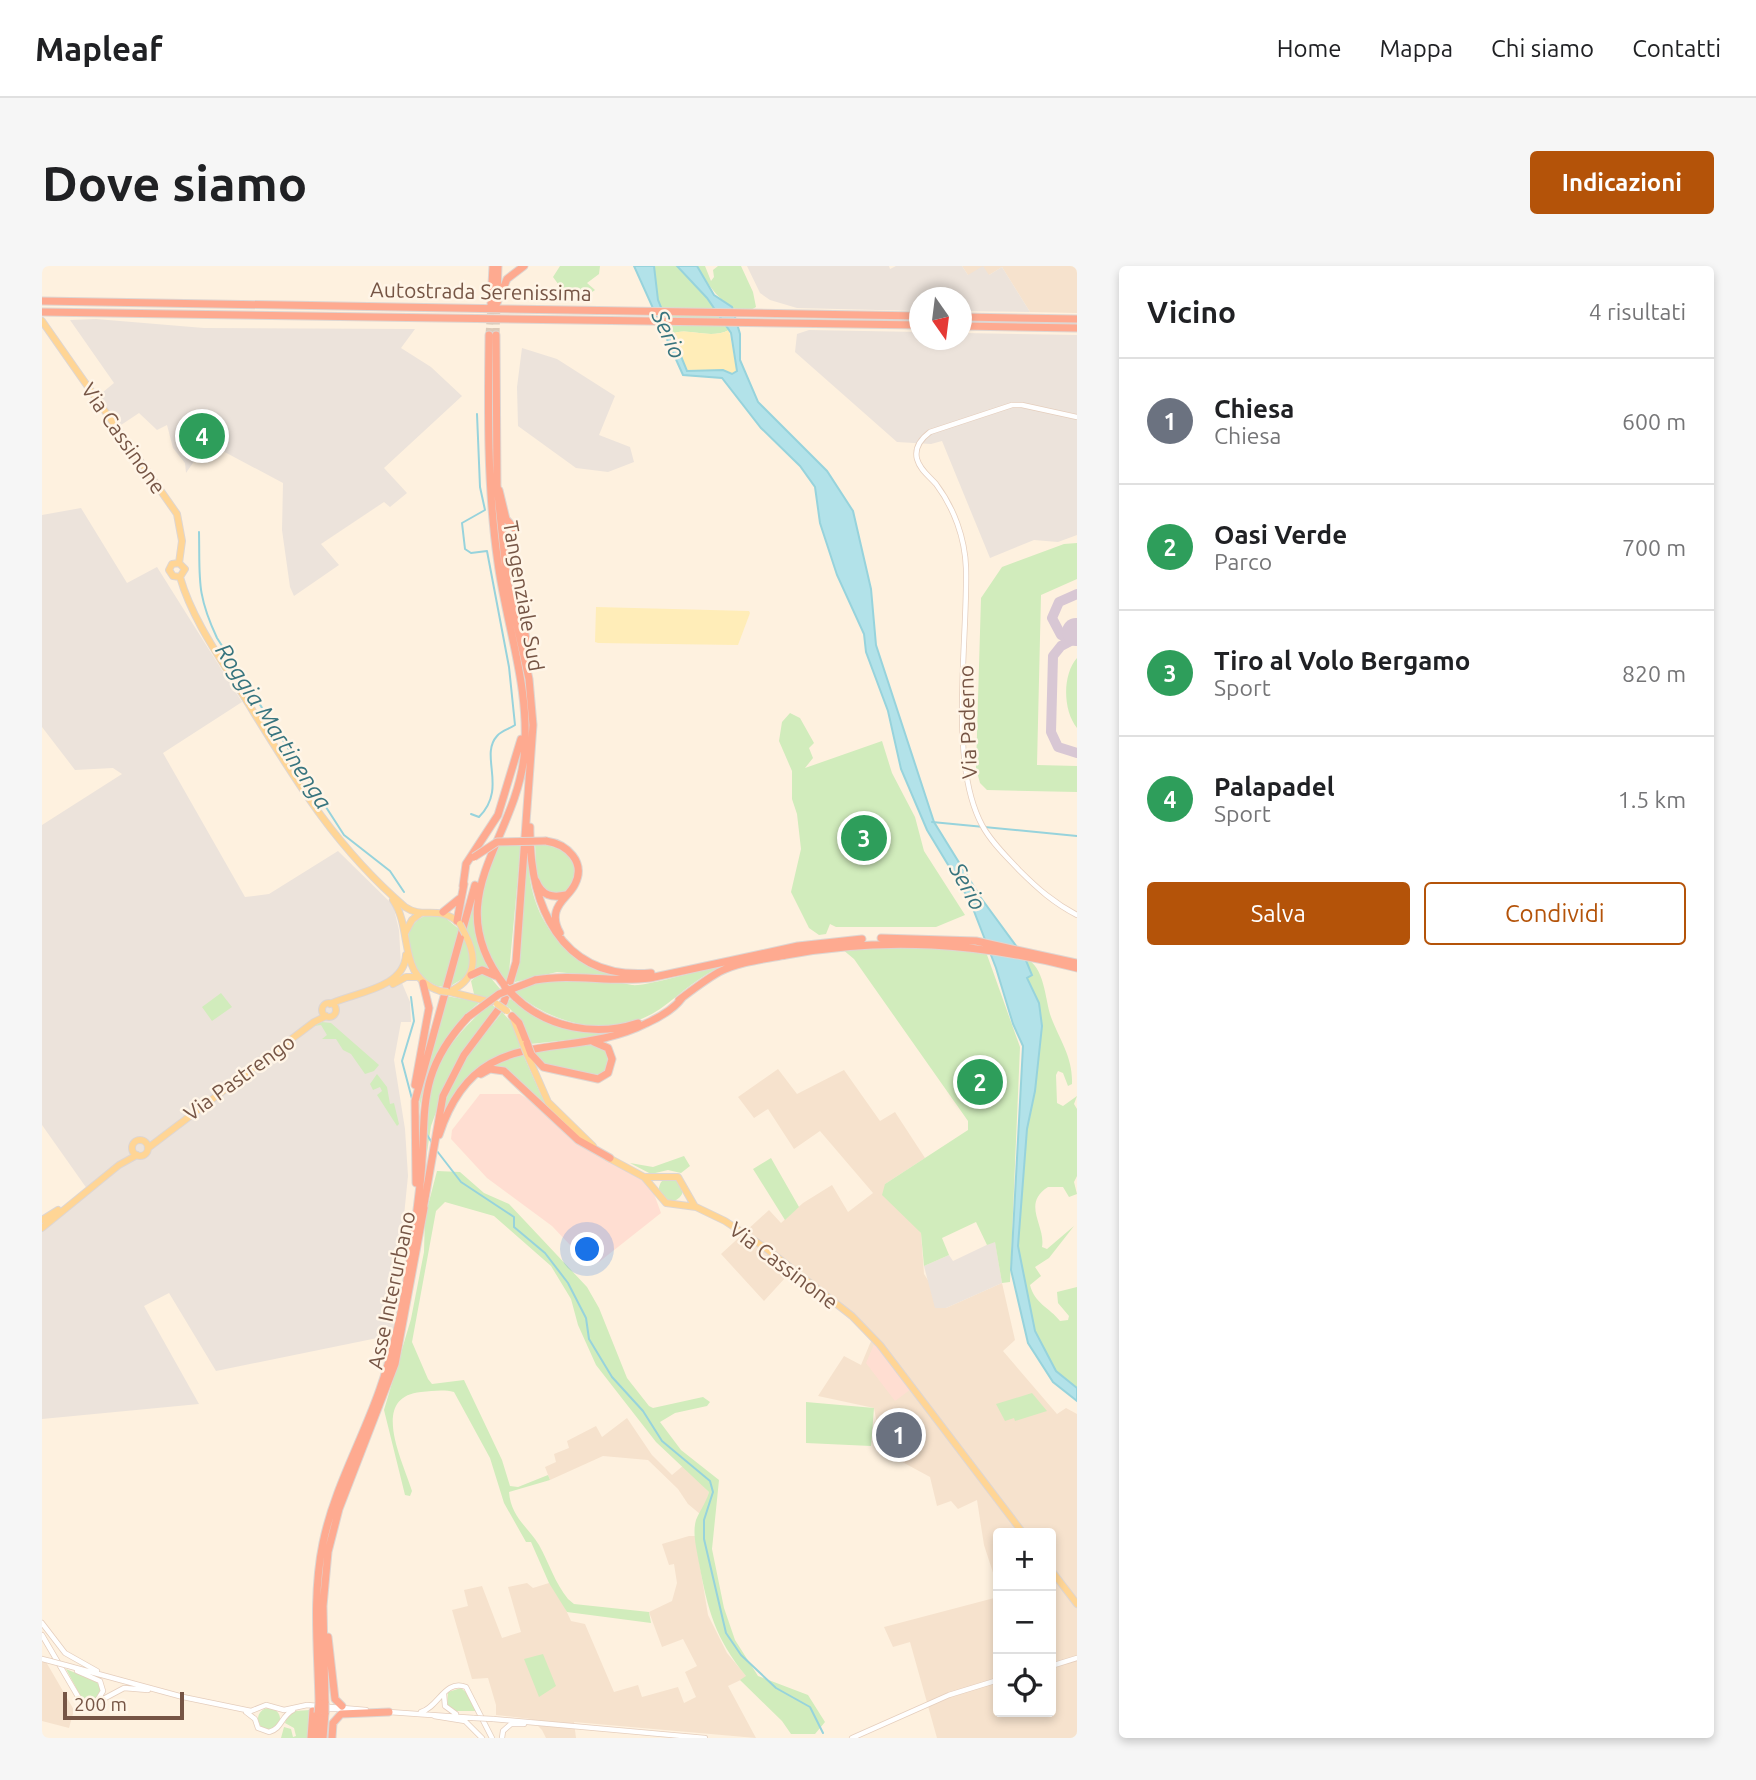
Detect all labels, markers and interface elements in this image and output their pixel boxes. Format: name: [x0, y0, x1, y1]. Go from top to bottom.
text: Mapleaf: [35, 30, 163, 67]
text: Home: [1277, 35, 1341, 62]
text: Mappa: [1379, 35, 1453, 62]
text: Chi siamo: [1491, 35, 1594, 62]
text: Contatti: [1632, 35, 1721, 62]
button: Indicazioni: [1530, 151, 1714, 214]
text: Dove siamo: [42, 155, 307, 210]
street label: Autostrada Serenissima: [370, 277, 592, 305]
north arrow: [909, 287, 972, 350]
text: Vicino: [1147, 295, 1236, 329]
text: 4 risultati: [1589, 299, 1686, 324]
water label: Serio: [647, 305, 691, 362]
street label: Via Cassinone: [77, 378, 171, 498]
text: Chiesa: [1214, 394, 1294, 423]
text: 1: [1164, 409, 1176, 434]
text: 600 m: [1622, 409, 1686, 434]
pin: 4: [179, 410, 225, 462]
text: Chiesa: [1214, 423, 1281, 448]
street label: Tangenziale Sud: [499, 519, 549, 673]
text: Oasi Verde: [1214, 520, 1347, 549]
text: 2: [1164, 535, 1176, 560]
text: 700 m: [1622, 535, 1686, 560]
text: Parco: [1214, 549, 1272, 574]
water label: Roggia Martinenga: [211, 639, 337, 813]
text: Tiro al Volo Bergamo: [1214, 646, 1470, 675]
text: 3: [1164, 661, 1176, 686]
text: 820 m: [1622, 661, 1686, 686]
street label: Via Paderno: [953, 665, 981, 779]
text: Sport: [1214, 675, 1271, 700]
text: Palapadel: [1214, 772, 1335, 801]
text: 4: [1164, 787, 1176, 812]
text: 1.5 km: [1618, 787, 1686, 812]
text: Sport: [1214, 801, 1271, 826]
pin: 3: [841, 812, 887, 864]
water label: Serio: [944, 857, 991, 914]
button: Salva: [1147, 882, 1410, 945]
button: Condividi: [1424, 882, 1686, 945]
street label: Via Pastrengo: [179, 1029, 299, 1125]
pin: 2: [957, 1056, 1003, 1108]
street label: Asse Interurbano: [363, 1209, 419, 1371]
street label: Via Cassinone: [725, 1216, 843, 1314]
your location: [570, 1232, 604, 1266]
pin: 1: [876, 1409, 922, 1461]
map controls: [993, 1528, 1056, 1717]
button: +: [993, 1528, 1056, 1591]
button: −: [993, 1591, 1056, 1654]
button: locate: [993, 1654, 1056, 1717]
scale bar: [63, 1689, 184, 1721]
text: 200 m: [74, 1693, 127, 1715]

